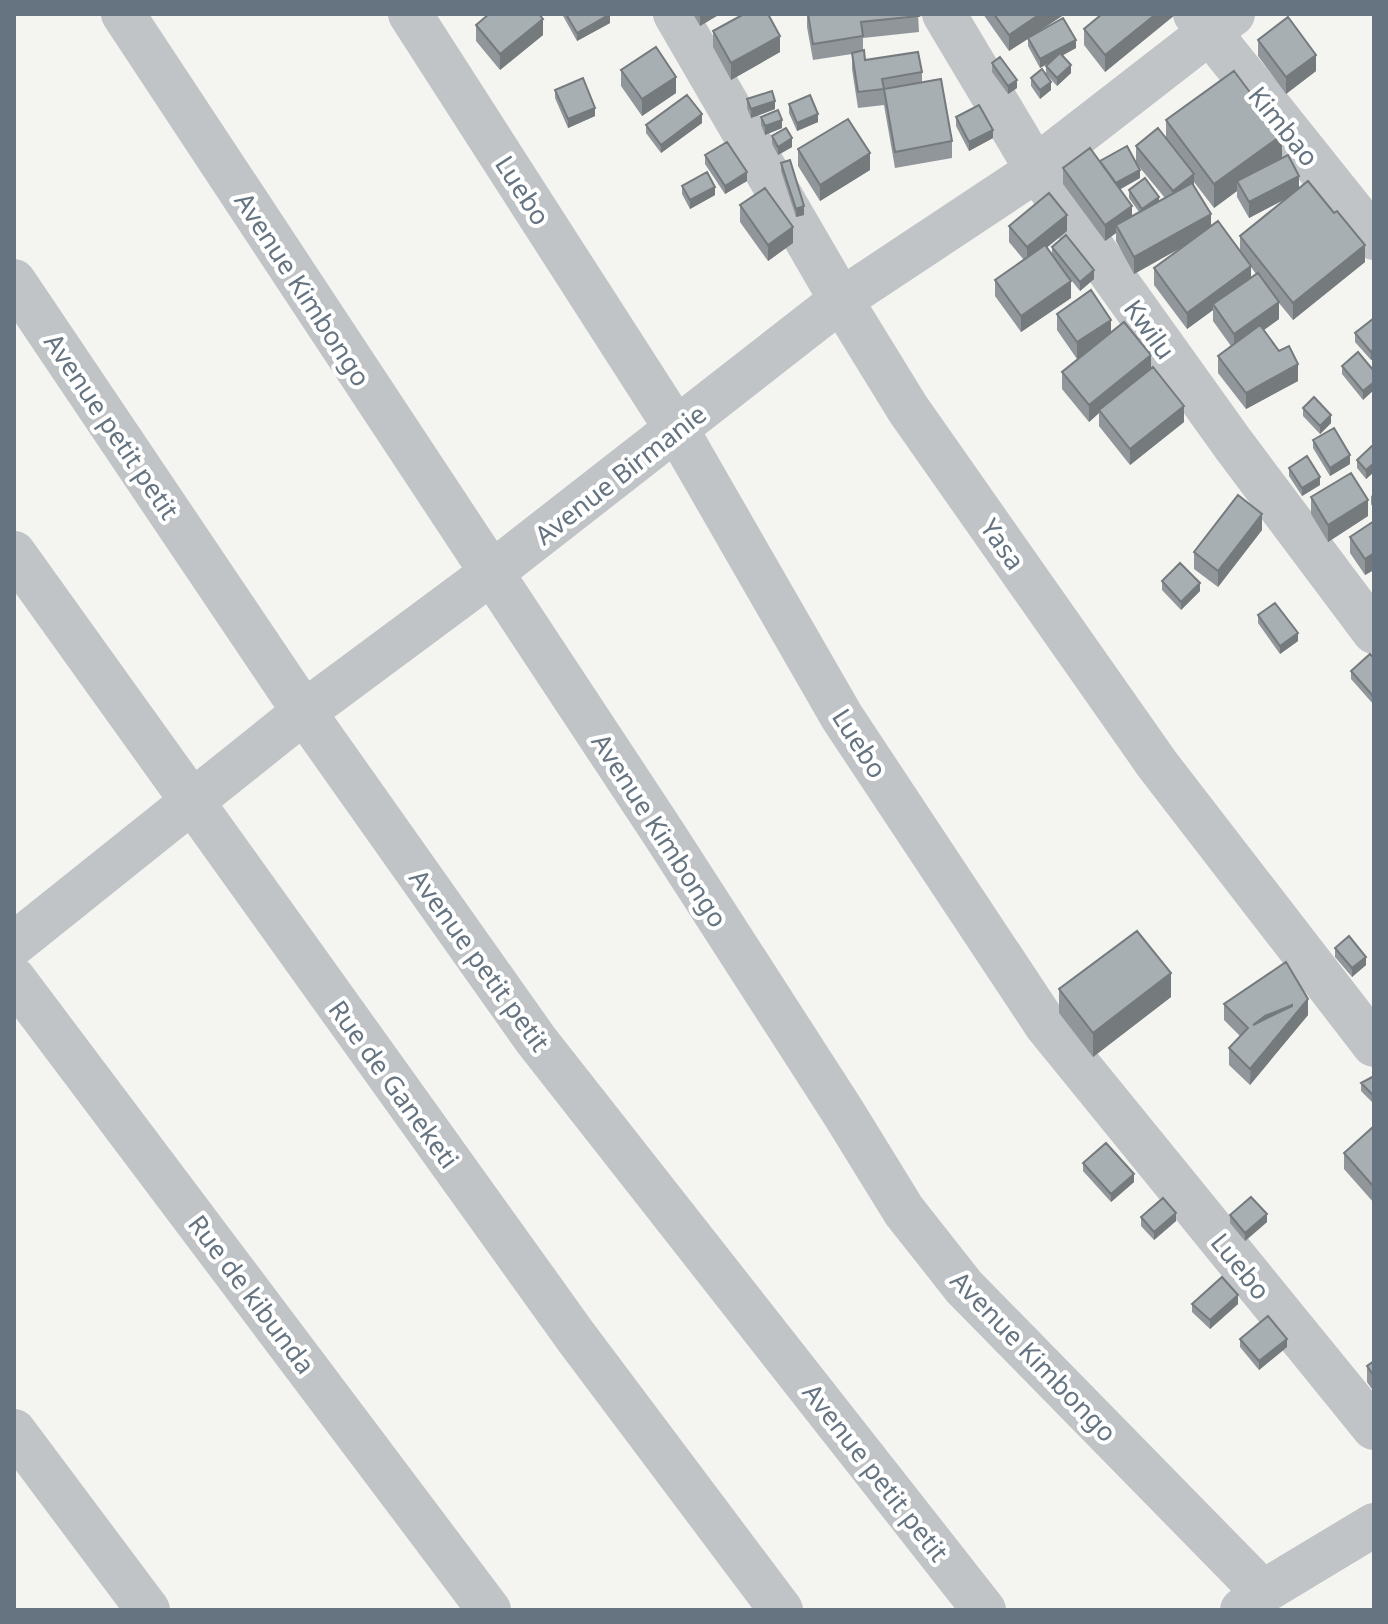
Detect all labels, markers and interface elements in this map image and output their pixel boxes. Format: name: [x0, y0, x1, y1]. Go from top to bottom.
street label: Kimbao: [1241, 78, 1327, 174]
street label: Luebo: [487, 148, 559, 232]
street label: Avenue Kimbongo: [227, 185, 379, 393]
street label: Kwilu: [1116, 292, 1184, 366]
street label: Avenue petit petit: [36, 326, 188, 526]
street label: Avenue Birmanie: [527, 396, 713, 552]
street label: Yasa: [972, 511, 1034, 577]
street label: Luebo: [824, 701, 896, 785]
street label: Avenue Kimbongo: [584, 726, 736, 934]
street label: Avenue petit petit: [402, 862, 558, 1058]
street label: Rue de Ganeketi: [321, 993, 467, 1175]
street label: Rue de kibunda: [180, 1207, 324, 1381]
street label: Luebo: [1203, 1225, 1279, 1307]
street label: Avenue Kimbongo: [943, 1263, 1125, 1449]
street label: Avenue petit petit: [795, 1375, 957, 1569]

